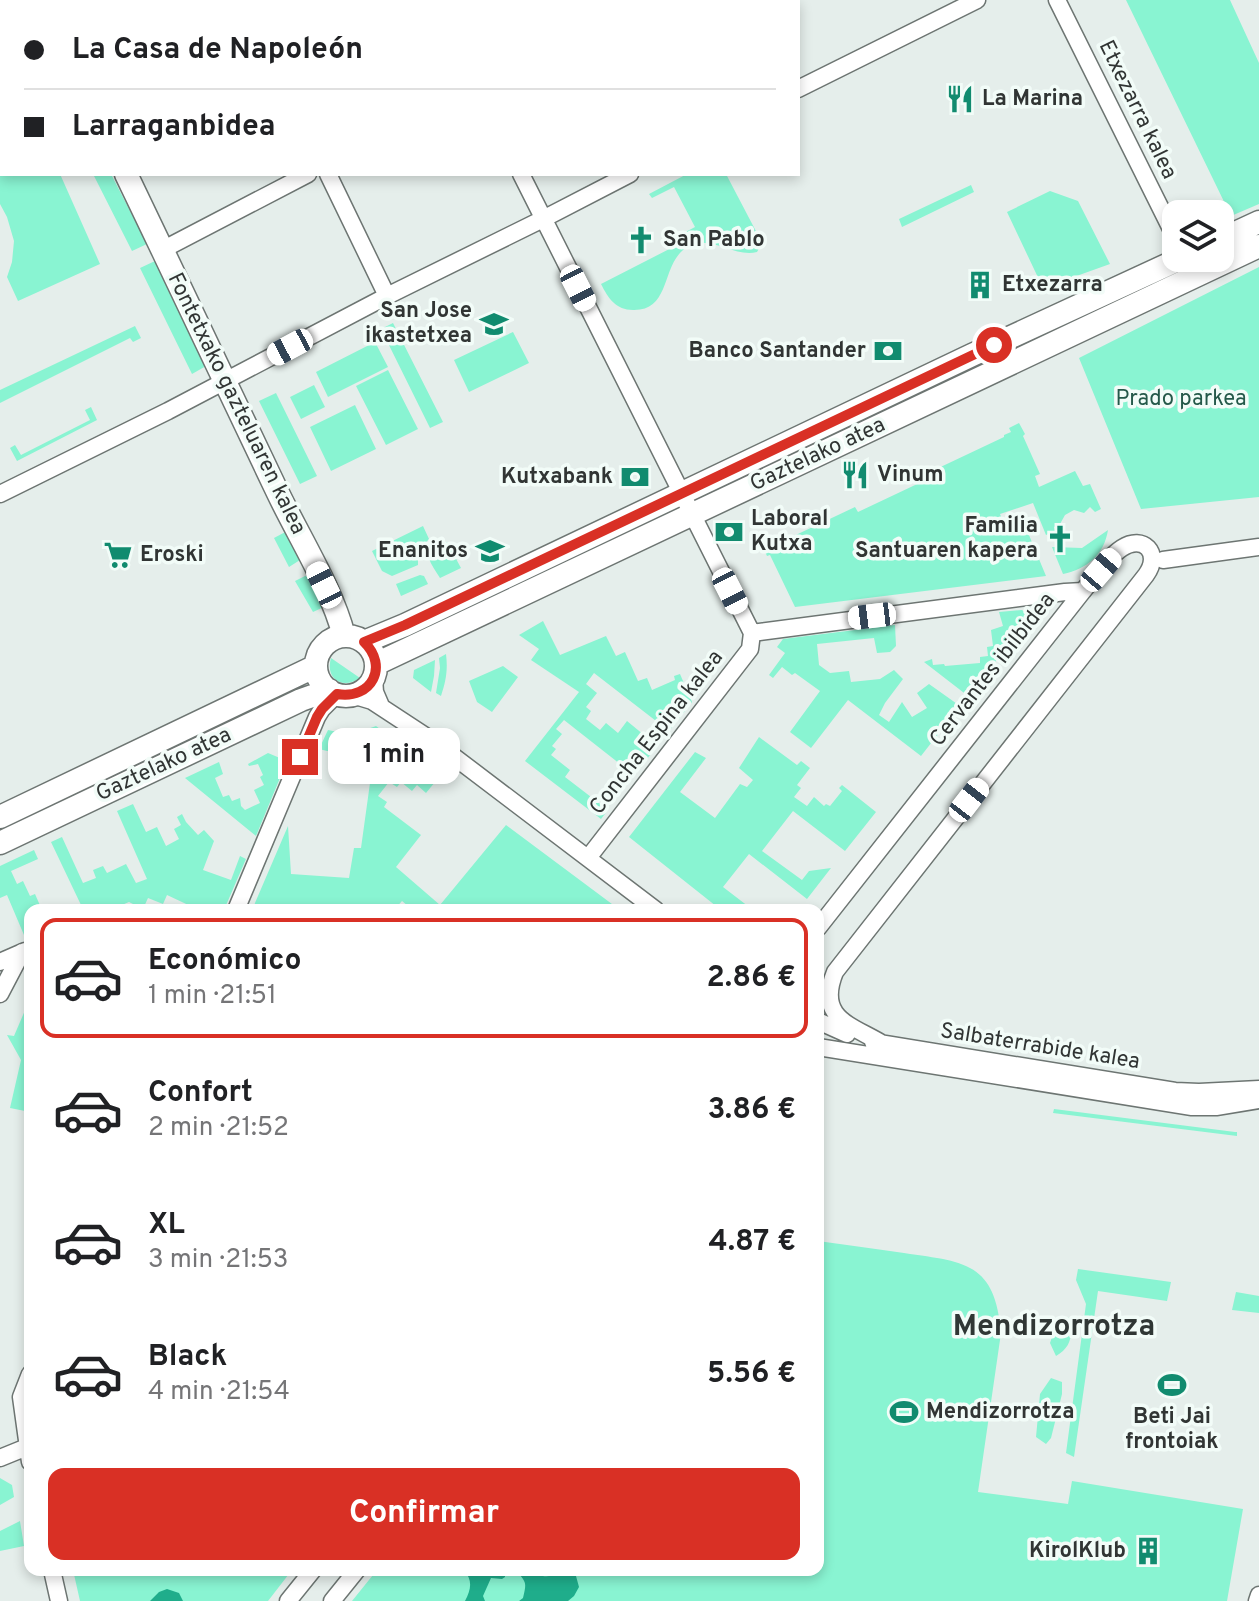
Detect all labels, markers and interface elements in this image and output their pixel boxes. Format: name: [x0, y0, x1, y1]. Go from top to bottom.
text: La Casa de Napoleón: [72, 32, 363, 69]
street label: Etxezarra kalea: [1092, 36, 1182, 184]
restaurant icon: La Marina: [945, 84, 975, 114]
place label: La Marina: [982, 86, 1083, 113]
text: Larraganbidea: [72, 109, 275, 146]
map controls: [1162, 200, 1234, 272]
button: layers: [1162, 200, 1234, 272]
church icon: San Pablo: [626, 225, 656, 255]
place label: San Pablo: [663, 227, 765, 254]
car: [556, 261, 600, 315]
street label: Fontetxako gazteluaren kalea: [161, 269, 311, 539]
building icon: Etxezarra: [965, 270, 995, 300]
place label: Etxezarra: [1002, 272, 1103, 299]
place label: San Jose ikastetxea: [365, 298, 472, 350]
school or university icon: San Jose ikastetxea: [479, 309, 509, 339]
car: [263, 325, 317, 369]
route start: [976, 327, 1012, 363]
bank icon: Banco Santander: [873, 336, 903, 366]
place label: Banco Santander: [689, 338, 866, 365]
park label: Prado parkea: [1115, 386, 1247, 413]
street label: Gaztelako atea: [746, 412, 890, 498]
restaurant icon: Vinum: [840, 460, 870, 490]
bank icon: Kutxabank: [620, 462, 650, 492]
place label: Vinum: [877, 462, 944, 489]
place label: Kutxabank: [501, 464, 613, 491]
place label: Laboral Kutxa: [751, 506, 828, 558]
place label: Familia Santuaren kapera: [855, 513, 1038, 565]
bank icon: Laboral Kutxa: [714, 517, 744, 547]
church icon: Familia Santuaren kapera: [1045, 524, 1075, 554]
school or university icon: Enanitos: [475, 536, 505, 566]
place label: Enanitos: [378, 538, 468, 565]
supermarket icon: Eroski: [103, 540, 133, 570]
place label: Eroski: [140, 542, 204, 569]
car: [1076, 544, 1126, 596]
car: [303, 558, 345, 612]
car: [708, 564, 752, 618]
street label: Cervantes ibilbidea: [924, 588, 1062, 752]
car: [847, 601, 897, 631]
street label: Concha Espina kalea: [584, 645, 730, 821]
street label: Gaztelako atea: [92, 722, 236, 808]
callout: 1 min: [328, 729, 460, 785]
route end: [282, 739, 318, 775]
text: 1 min: [363, 739, 425, 772]
car: [945, 774, 993, 826]
icon: car: [52, 942, 124, 1014]
text: Económico: [148, 943, 301, 980]
text: 2.86 €: [707, 960, 796, 997]
text: 1 min · 21:51: [148, 980, 277, 1013]
street label: Salbaterrabide kalea: [938, 1018, 1142, 1076]
icon: car: [52, 1074, 124, 1146]
text: Confort: [148, 1075, 253, 1112]
text: 3.86 €: [708, 1092, 796, 1129]
text: 2 min · 21:52: [148, 1112, 289, 1145]
icon: car: [52, 1206, 124, 1278]
text: XL: [148, 1207, 185, 1244]
text: 4.87 €: [709, 1224, 796, 1261]
text: 3 min · 21:53: [148, 1244, 289, 1277]
district label: Mendizorrotza: [953, 1309, 1155, 1346]
icon: car: [52, 1338, 124, 1410]
text: Black: [148, 1339, 227, 1376]
text: 5.56 €: [707, 1356, 796, 1393]
sports icon: Beti Jai frontoiak: [1157, 1370, 1187, 1400]
text: 4 min · 21:54: [148, 1376, 290, 1409]
sports icon: Mendizorrotza: [889, 1397, 919, 1427]
place label: Mendizorrotza: [926, 1399, 1075, 1426]
place label: Beti Jai frontoiak: [1125, 1404, 1219, 1456]
button: Confirmar: [48, 1468, 800, 1560]
building icon: KirolKlub: [1133, 1536, 1163, 1566]
place label: KirolKlub: [1029, 1538, 1126, 1565]

